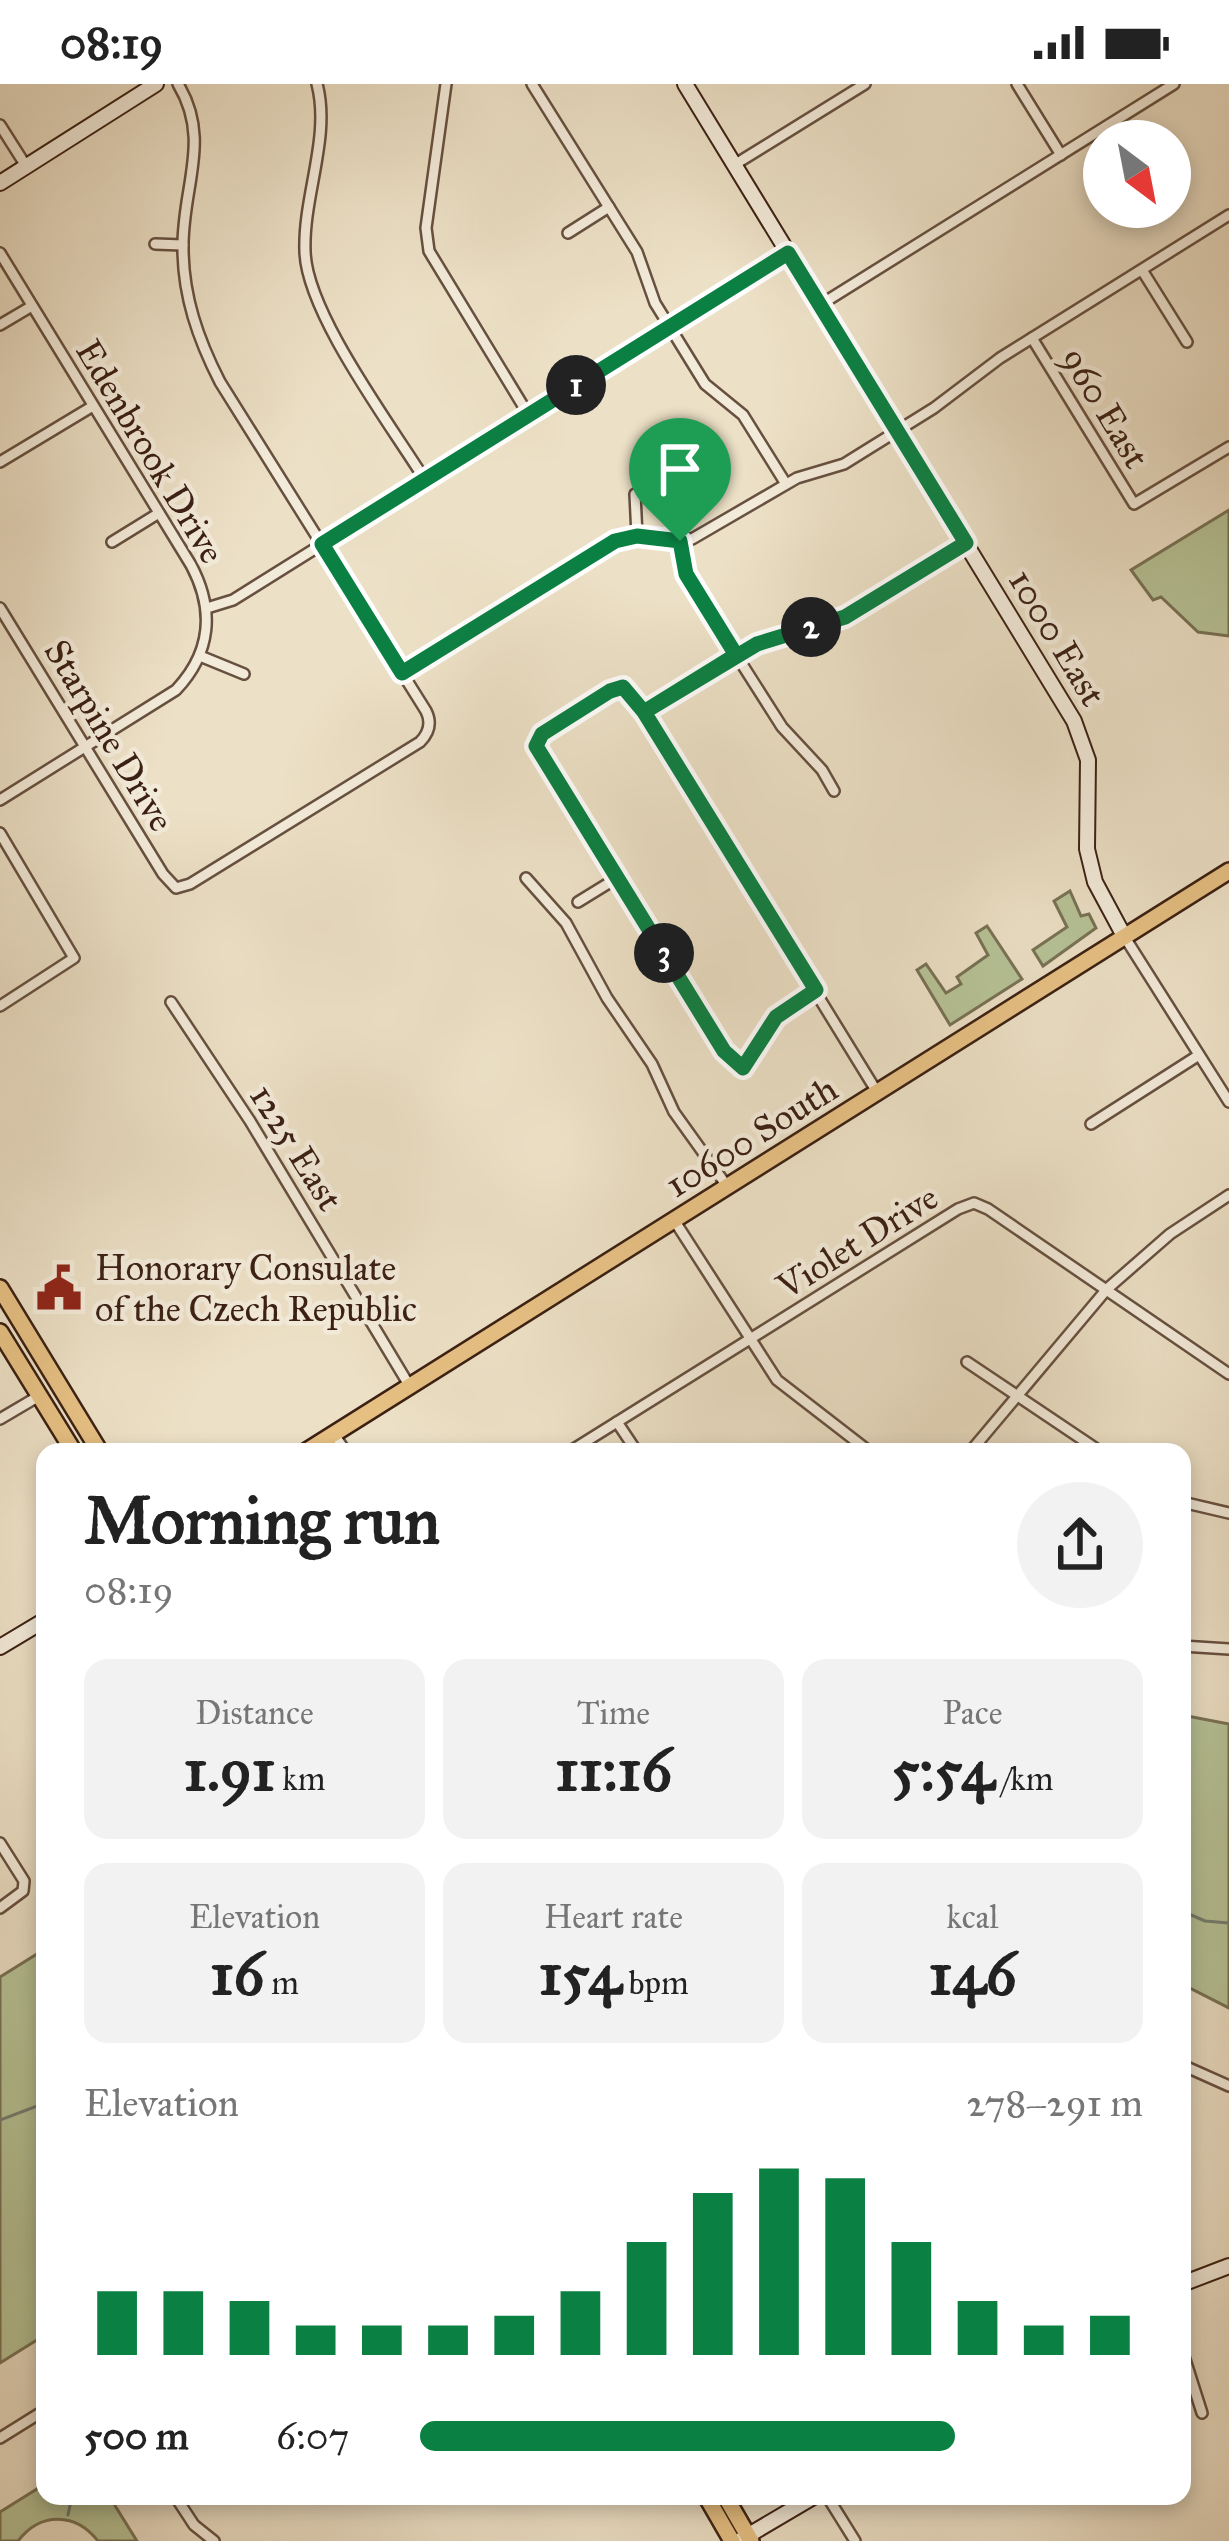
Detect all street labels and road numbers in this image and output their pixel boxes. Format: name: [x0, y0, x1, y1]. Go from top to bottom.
street label: Edenbrook Drive: [66, 332, 234, 571]
street label: 960 East: [1052, 339, 1158, 476]
street label: 1000 East: [999, 561, 1115, 714]
street label: Starpine Drive: [35, 632, 184, 839]
street label: 10600 South: [658, 1067, 846, 1207]
street label: 1225 East: [240, 1076, 352, 1219]
street label: Violet Drive: [768, 1175, 946, 1309]

